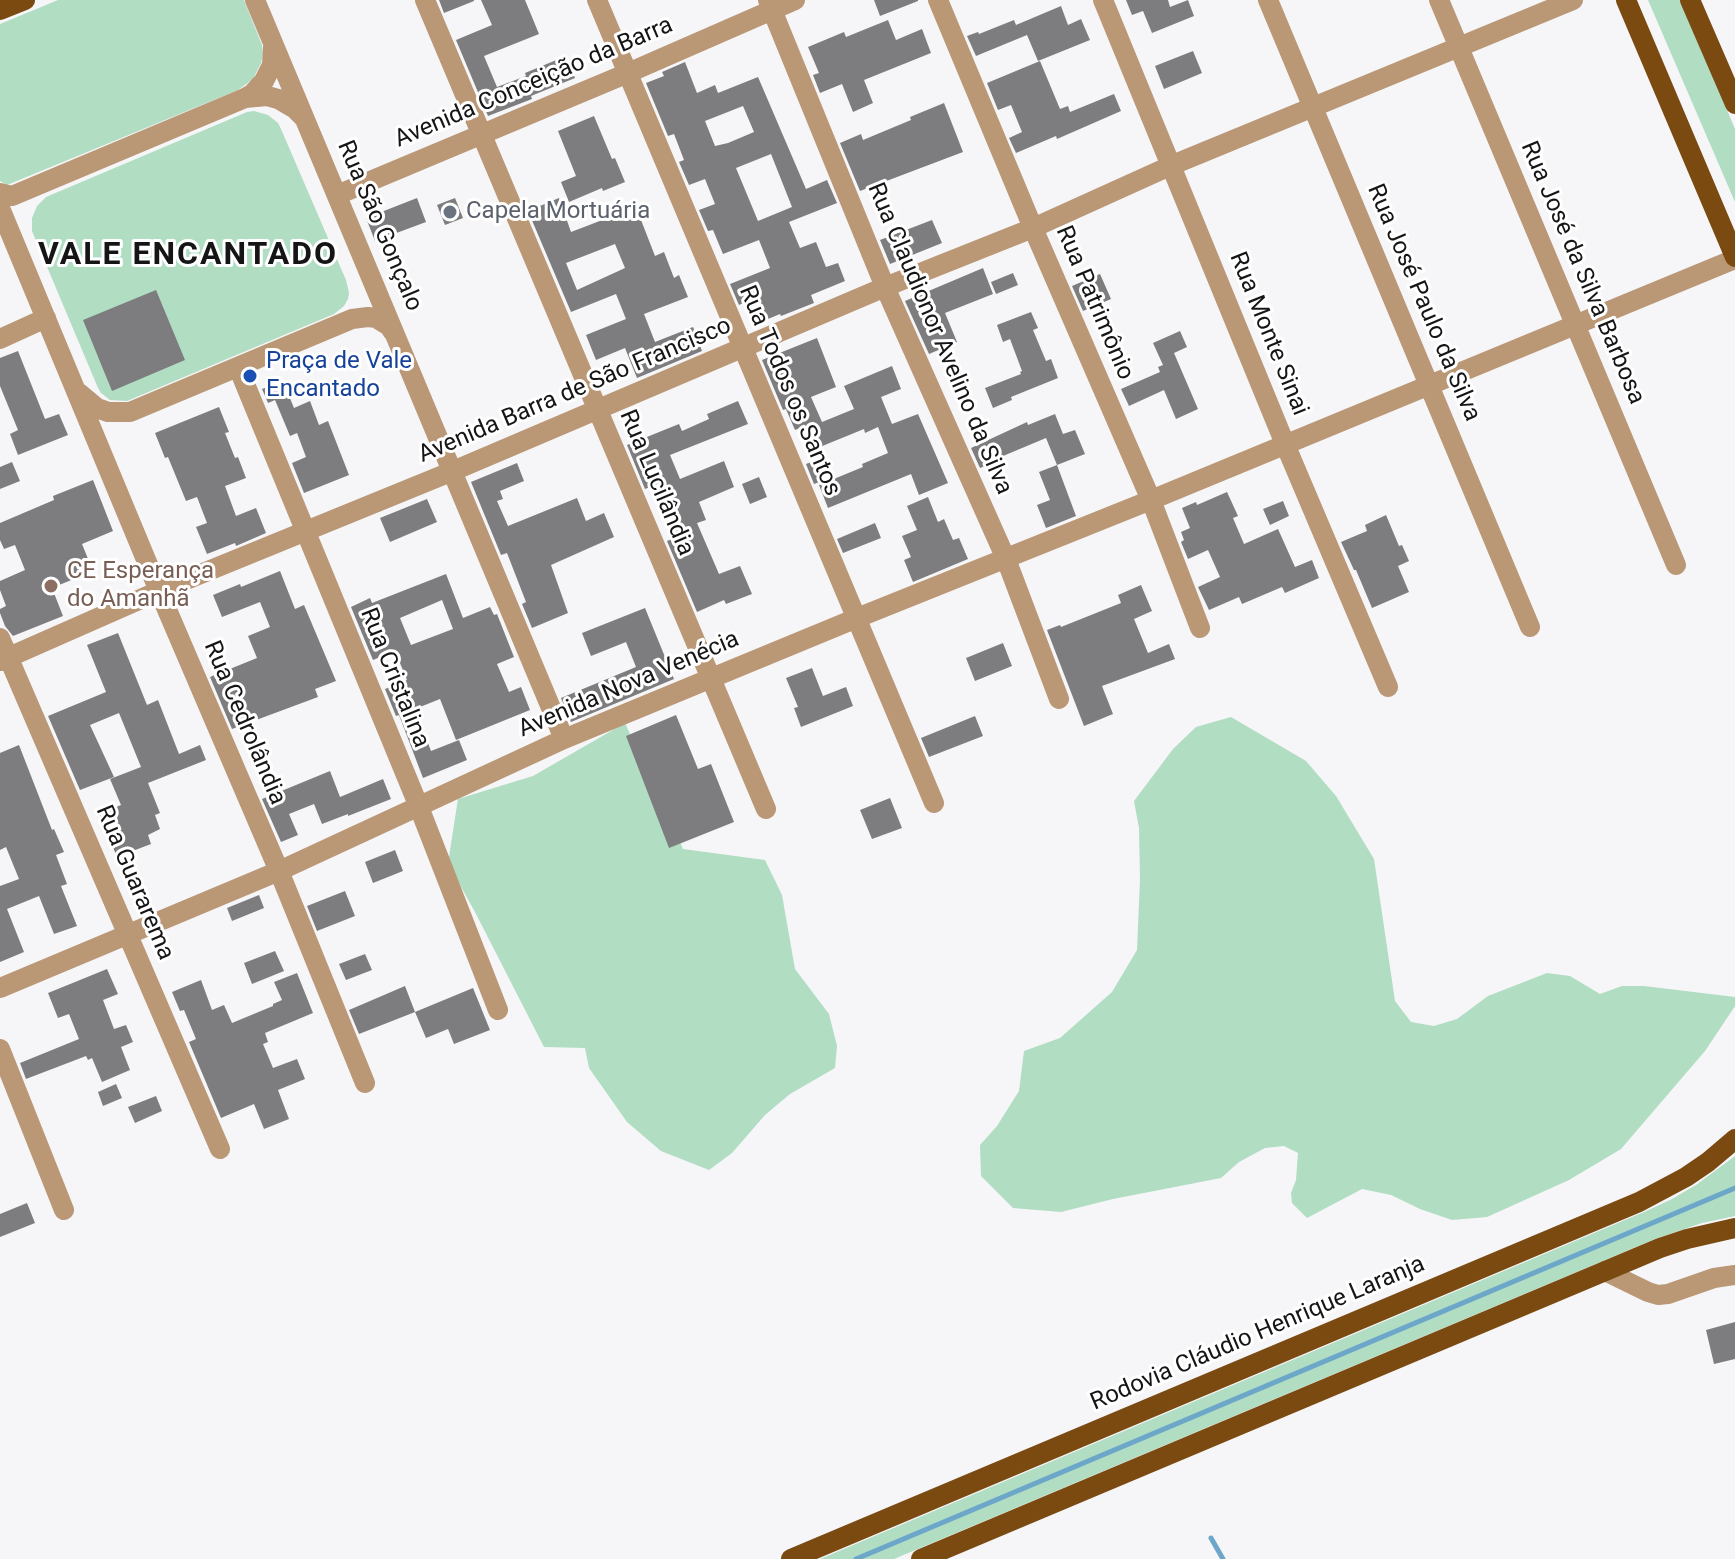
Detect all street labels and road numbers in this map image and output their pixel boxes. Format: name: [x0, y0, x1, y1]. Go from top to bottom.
street label: Avenida Conceição da Barra: [391, 11, 677, 155]
street label: Rua São Gonçalo: [330, 136, 428, 316]
street label: Rua José da Silva Barbosa: [1514, 137, 1650, 409]
street label: Rua Claudionor Avelino da Silva: [860, 179, 1018, 499]
street label: Rua José Paulo da Silva: [1360, 180, 1486, 426]
street label: Rua Patrimônio: [1049, 222, 1139, 384]
street label: Rua Monte Sinai: [1222, 248, 1314, 420]
street label: Rua Todos os Santos: [732, 281, 846, 501]
street label: Avenida Barra de São Francisco: [414, 312, 736, 470]
street label: Rua Lucilândia: [612, 406, 700, 560]
street label: Rua Cristalina: [353, 604, 435, 752]
street label: Avenida Nova Venécia: [514, 625, 744, 745]
street label: Rua Cedrolândia: [197, 637, 291, 809]
street label: Rua Guararema: [88, 801, 180, 965]
street label: Rodovia Cláudio Henrique Laranja: [1087, 1250, 1429, 1418]

